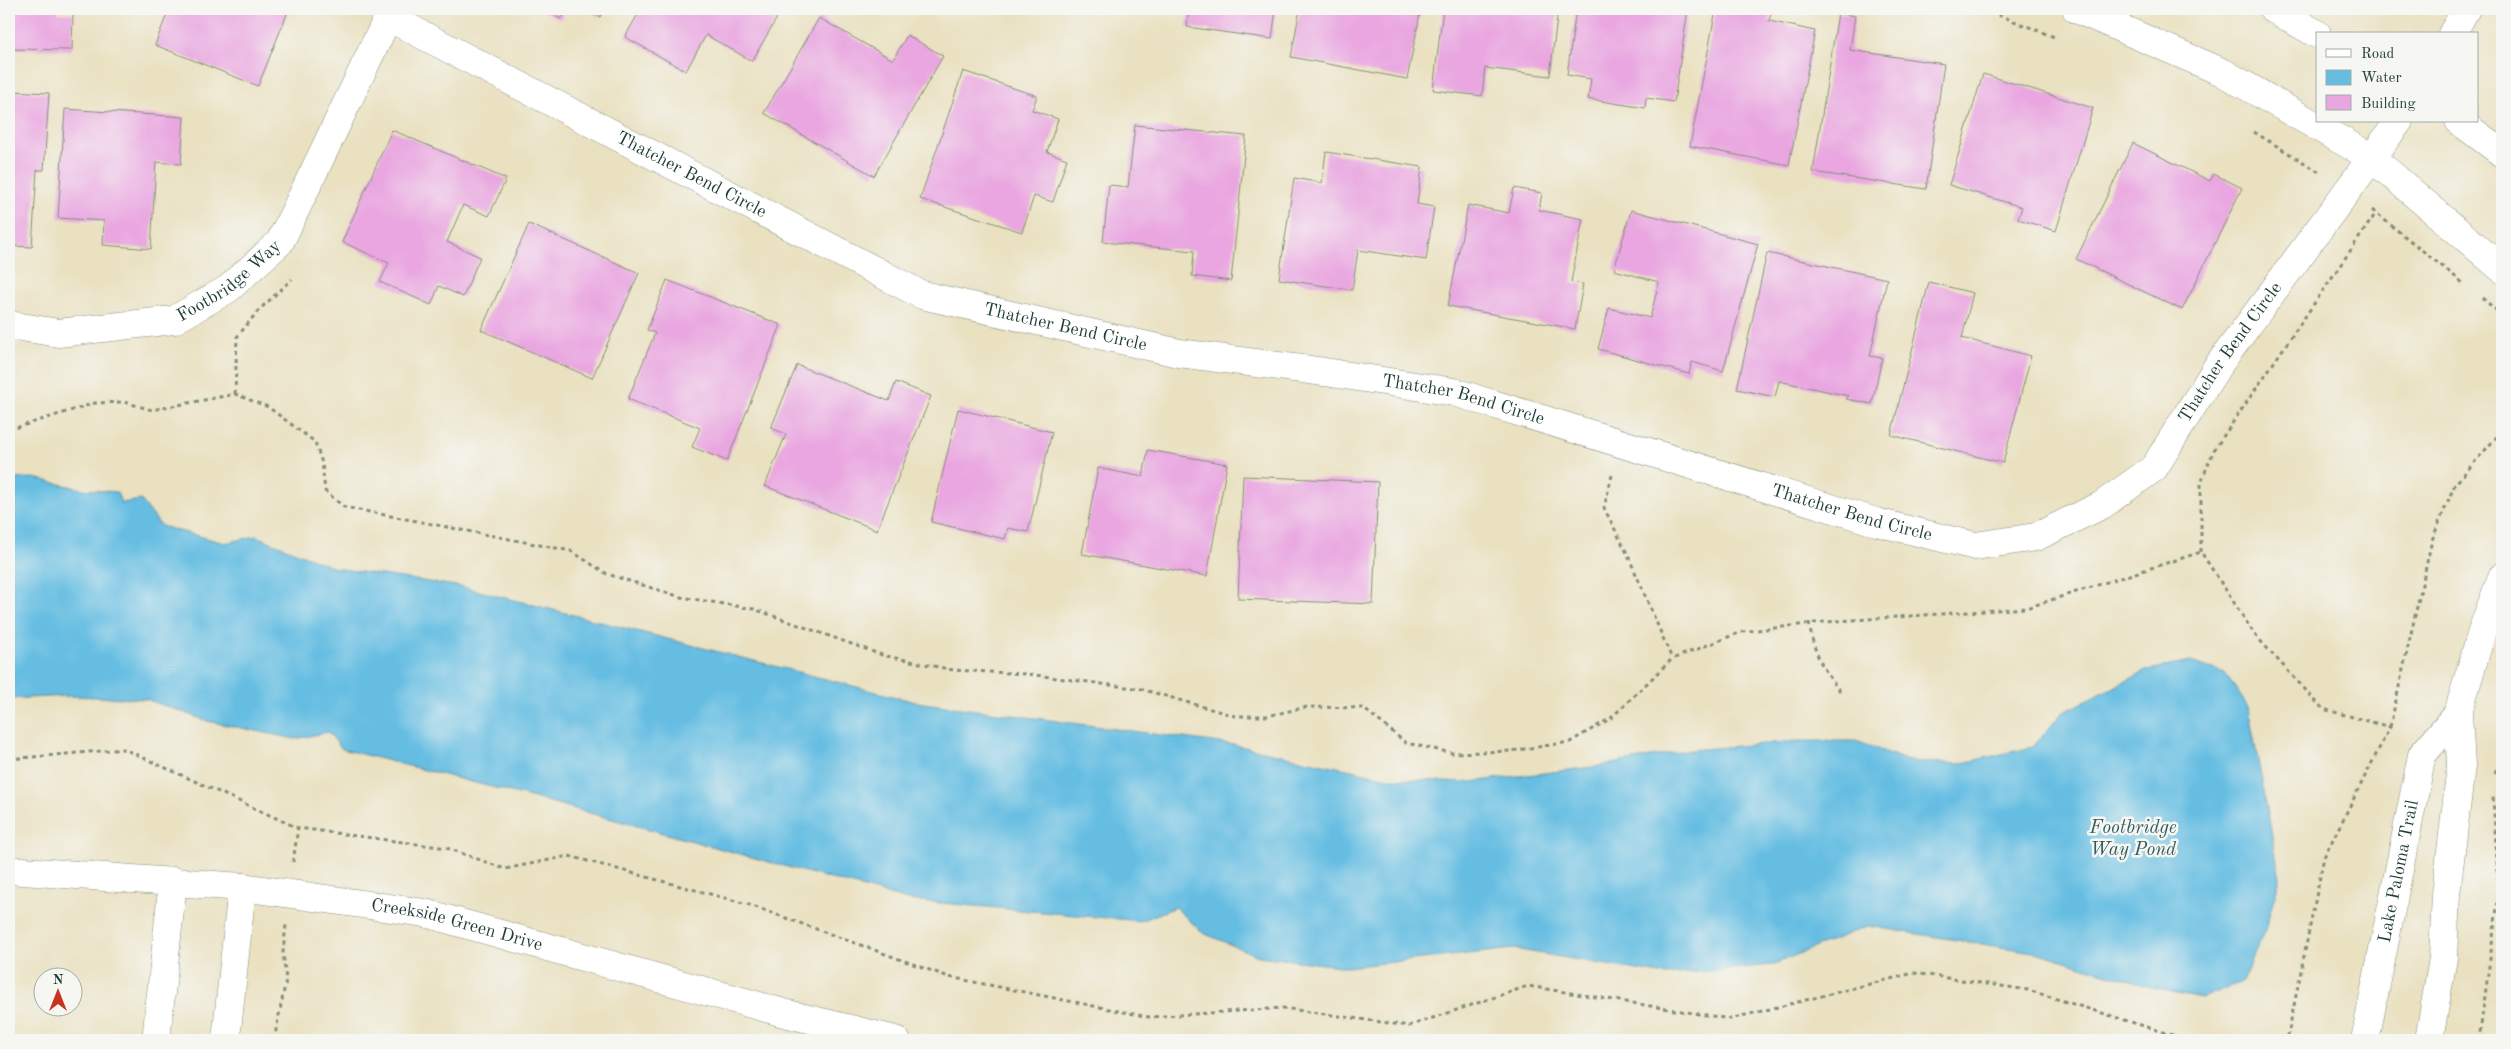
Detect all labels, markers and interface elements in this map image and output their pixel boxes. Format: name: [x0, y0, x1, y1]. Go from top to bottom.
legend: [2316, 32, 2478, 122]
text: Road: [2361, 47, 2395, 62]
text: Water: [2361, 71, 2402, 86]
text: Building: [2361, 97, 2416, 112]
street label: Thatcher Bend Circle: [613, 129, 769, 221]
street label: Footbridge Way: [174, 237, 285, 325]
street label: Thatcher Bend Circle: [2176, 279, 2285, 426]
street label: Thatcher Bend Circle: [982, 300, 1149, 354]
street label: Thatcher Bend Circle: [1381, 372, 1546, 428]
street label: Thatcher Bend Circle: [1769, 481, 1934, 544]
street label: Lake Paloma Trail: [2376, 798, 2422, 944]
water label: Footbridge Way Pond: [2088, 819, 2177, 860]
street label: Creekside Green Drive: [370, 896, 544, 954]
north arrow: [32, 966, 82, 1016]
text: N: [53, 973, 64, 987]

